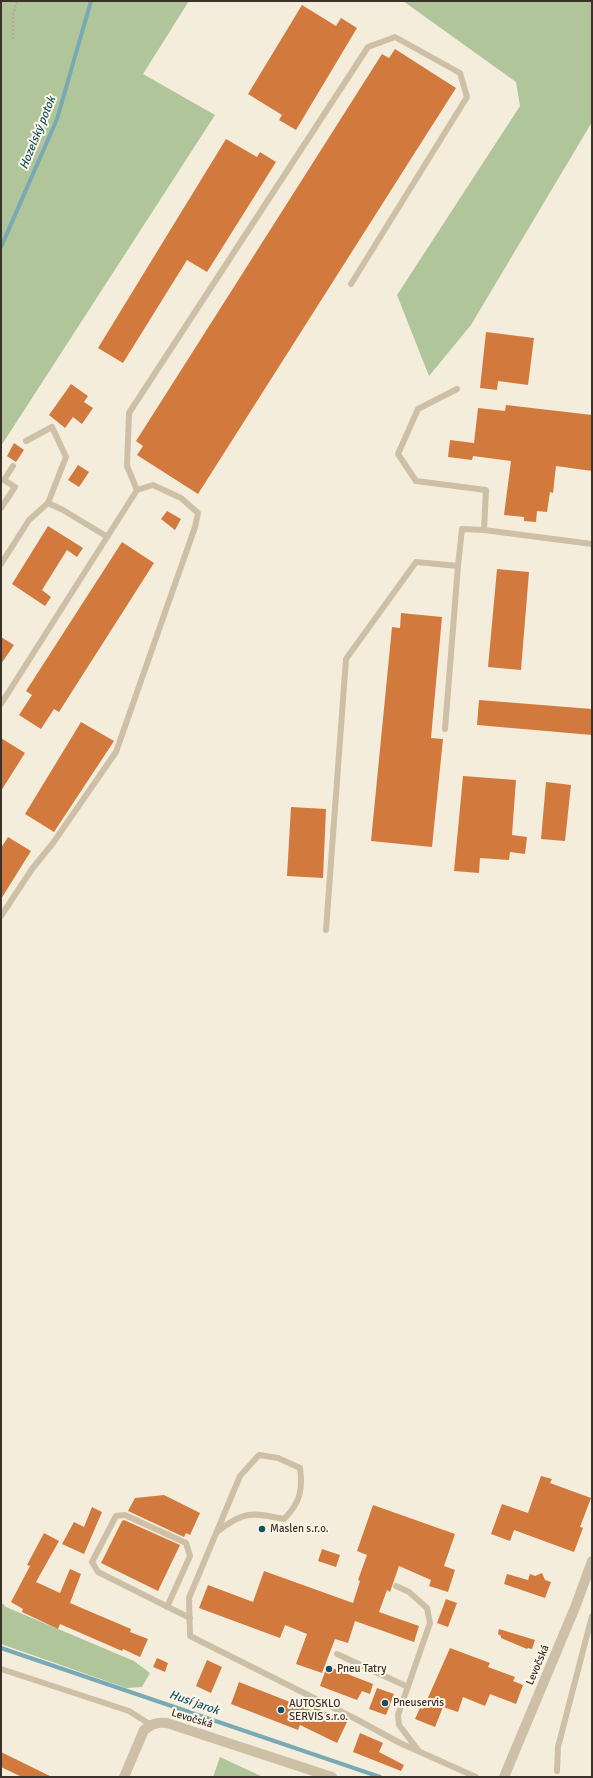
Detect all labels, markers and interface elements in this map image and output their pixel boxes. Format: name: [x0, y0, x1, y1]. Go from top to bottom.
water label: Hozelský potok: [17, 95, 59, 171]
place label: Maslen s.r.o.: [270, 1522, 329, 1536]
marker: Maslen s.r.o.: [257, 1524, 267, 1534]
street label: Levočská: [524, 1643, 552, 1687]
place label: Pneu Tatry: [337, 1662, 386, 1676]
marker: Pneu Tatry: [324, 1664, 334, 1674]
water label: Husí jarok: [167, 1688, 221, 1718]
place label: Pneuservis: [393, 1696, 444, 1710]
place label: AUTOSKLO SERVIS s.r.o.: [289, 1697, 348, 1723]
marker: Pneuservis: [380, 1698, 390, 1708]
marker: AUTOSKLO SERVIS s.r.o.: [276, 1705, 286, 1715]
street label: Levočská: [170, 1706, 214, 1732]

